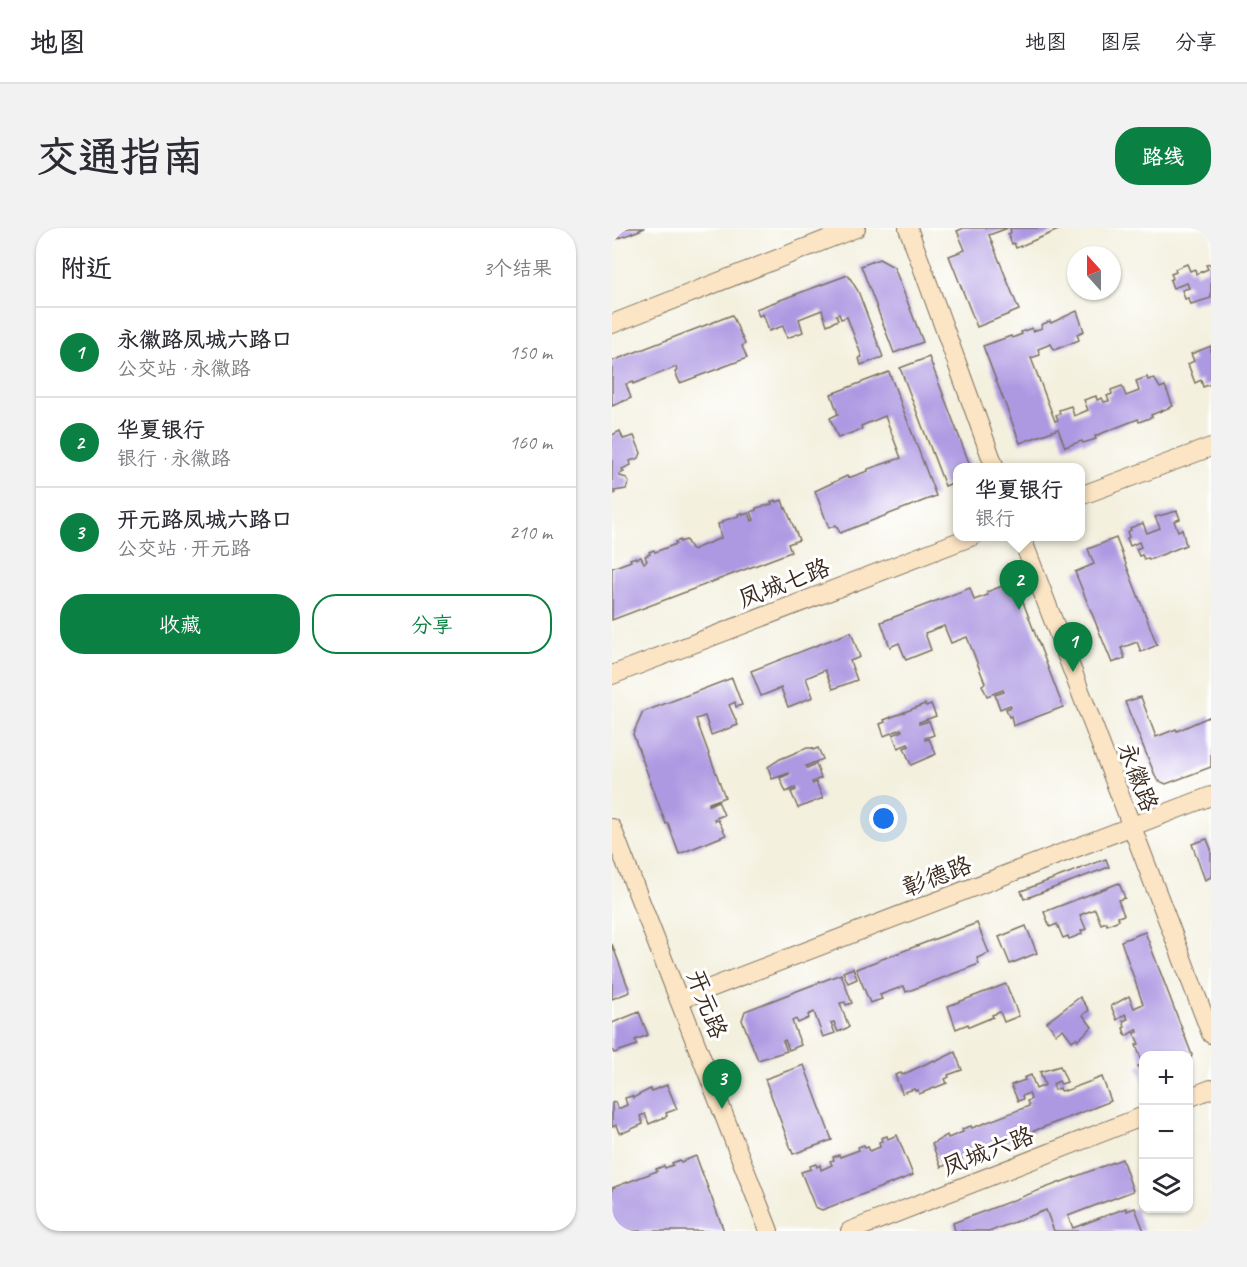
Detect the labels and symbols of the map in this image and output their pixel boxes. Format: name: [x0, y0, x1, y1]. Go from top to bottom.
north arrow: [1067, 246, 1121, 300]
street label: 凤城七路: [734, 552, 834, 614]
pin: 2: [1000, 560, 1038, 610]
pin: 1: [1054, 622, 1092, 672]
street label: 永徽路: [1111, 738, 1165, 816]
your location: [869, 804, 898, 833]
street label: 彰德路: [898, 849, 976, 903]
street label: 开元路: [680, 965, 734, 1043]
pin: 3: [702, 1060, 742, 1109]
street label: 凤城六路: [938, 1120, 1038, 1182]

